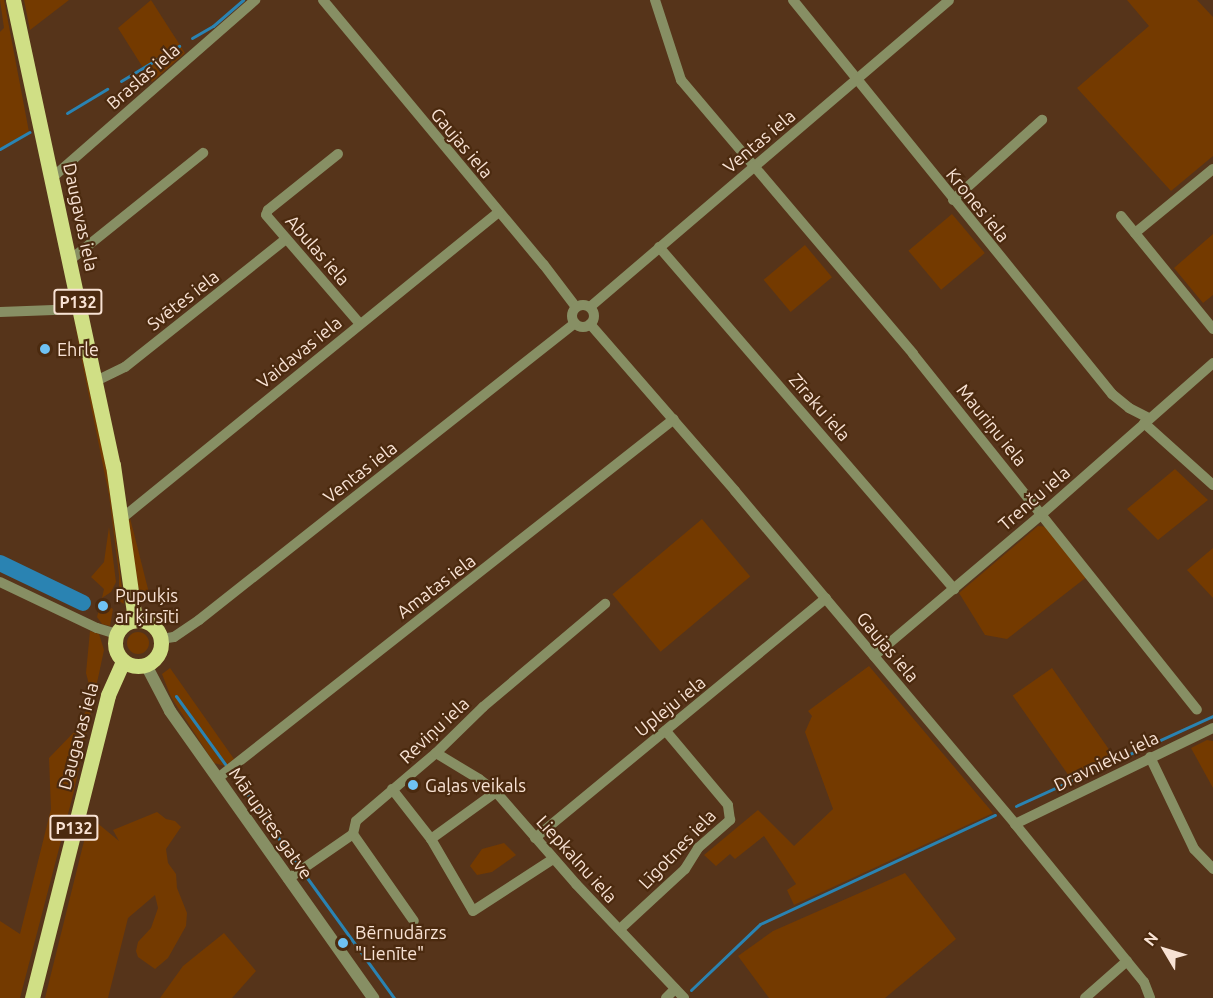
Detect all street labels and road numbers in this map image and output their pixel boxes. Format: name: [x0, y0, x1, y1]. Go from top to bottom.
street label: Braslas iela: [102, 38, 184, 114]
street label: Gaujas iela: [426, 103, 498, 183]
street label: Ventas iela: [719, 105, 799, 177]
street label: Daugavas iela: [59, 161, 103, 273]
street label: Krones iela: [942, 164, 1014, 246]
street label: Abulas iela: [281, 210, 355, 290]
street label: Svētes iela: [143, 265, 223, 335]
road number: P132: [52, 289, 104, 315]
street label: Vaidavas iela: [252, 311, 346, 393]
street label: Zīraku iela: [785, 369, 855, 445]
street label: Mauriņu iela: [952, 380, 1032, 470]
street label: Ventas iela: [319, 437, 401, 507]
street label: Trenču iela: [994, 461, 1074, 535]
street label: Amatas iela: [392, 549, 480, 623]
street label: Gaujas iela: [852, 607, 924, 687]
street label: Upleju iela: [630, 671, 710, 741]
street label: Daugavas iela: [53, 680, 103, 792]
street label: Reviņu iela: [395, 692, 473, 768]
street label: Dravnieku iela: [1050, 726, 1162, 796]
street label: Mārupītes gatve: [225, 763, 317, 883]
street label: Līgotnes iela: [634, 805, 720, 893]
street label: Liepkalnu iela: [532, 811, 622, 907]
road number: P132: [48, 815, 100, 841]

